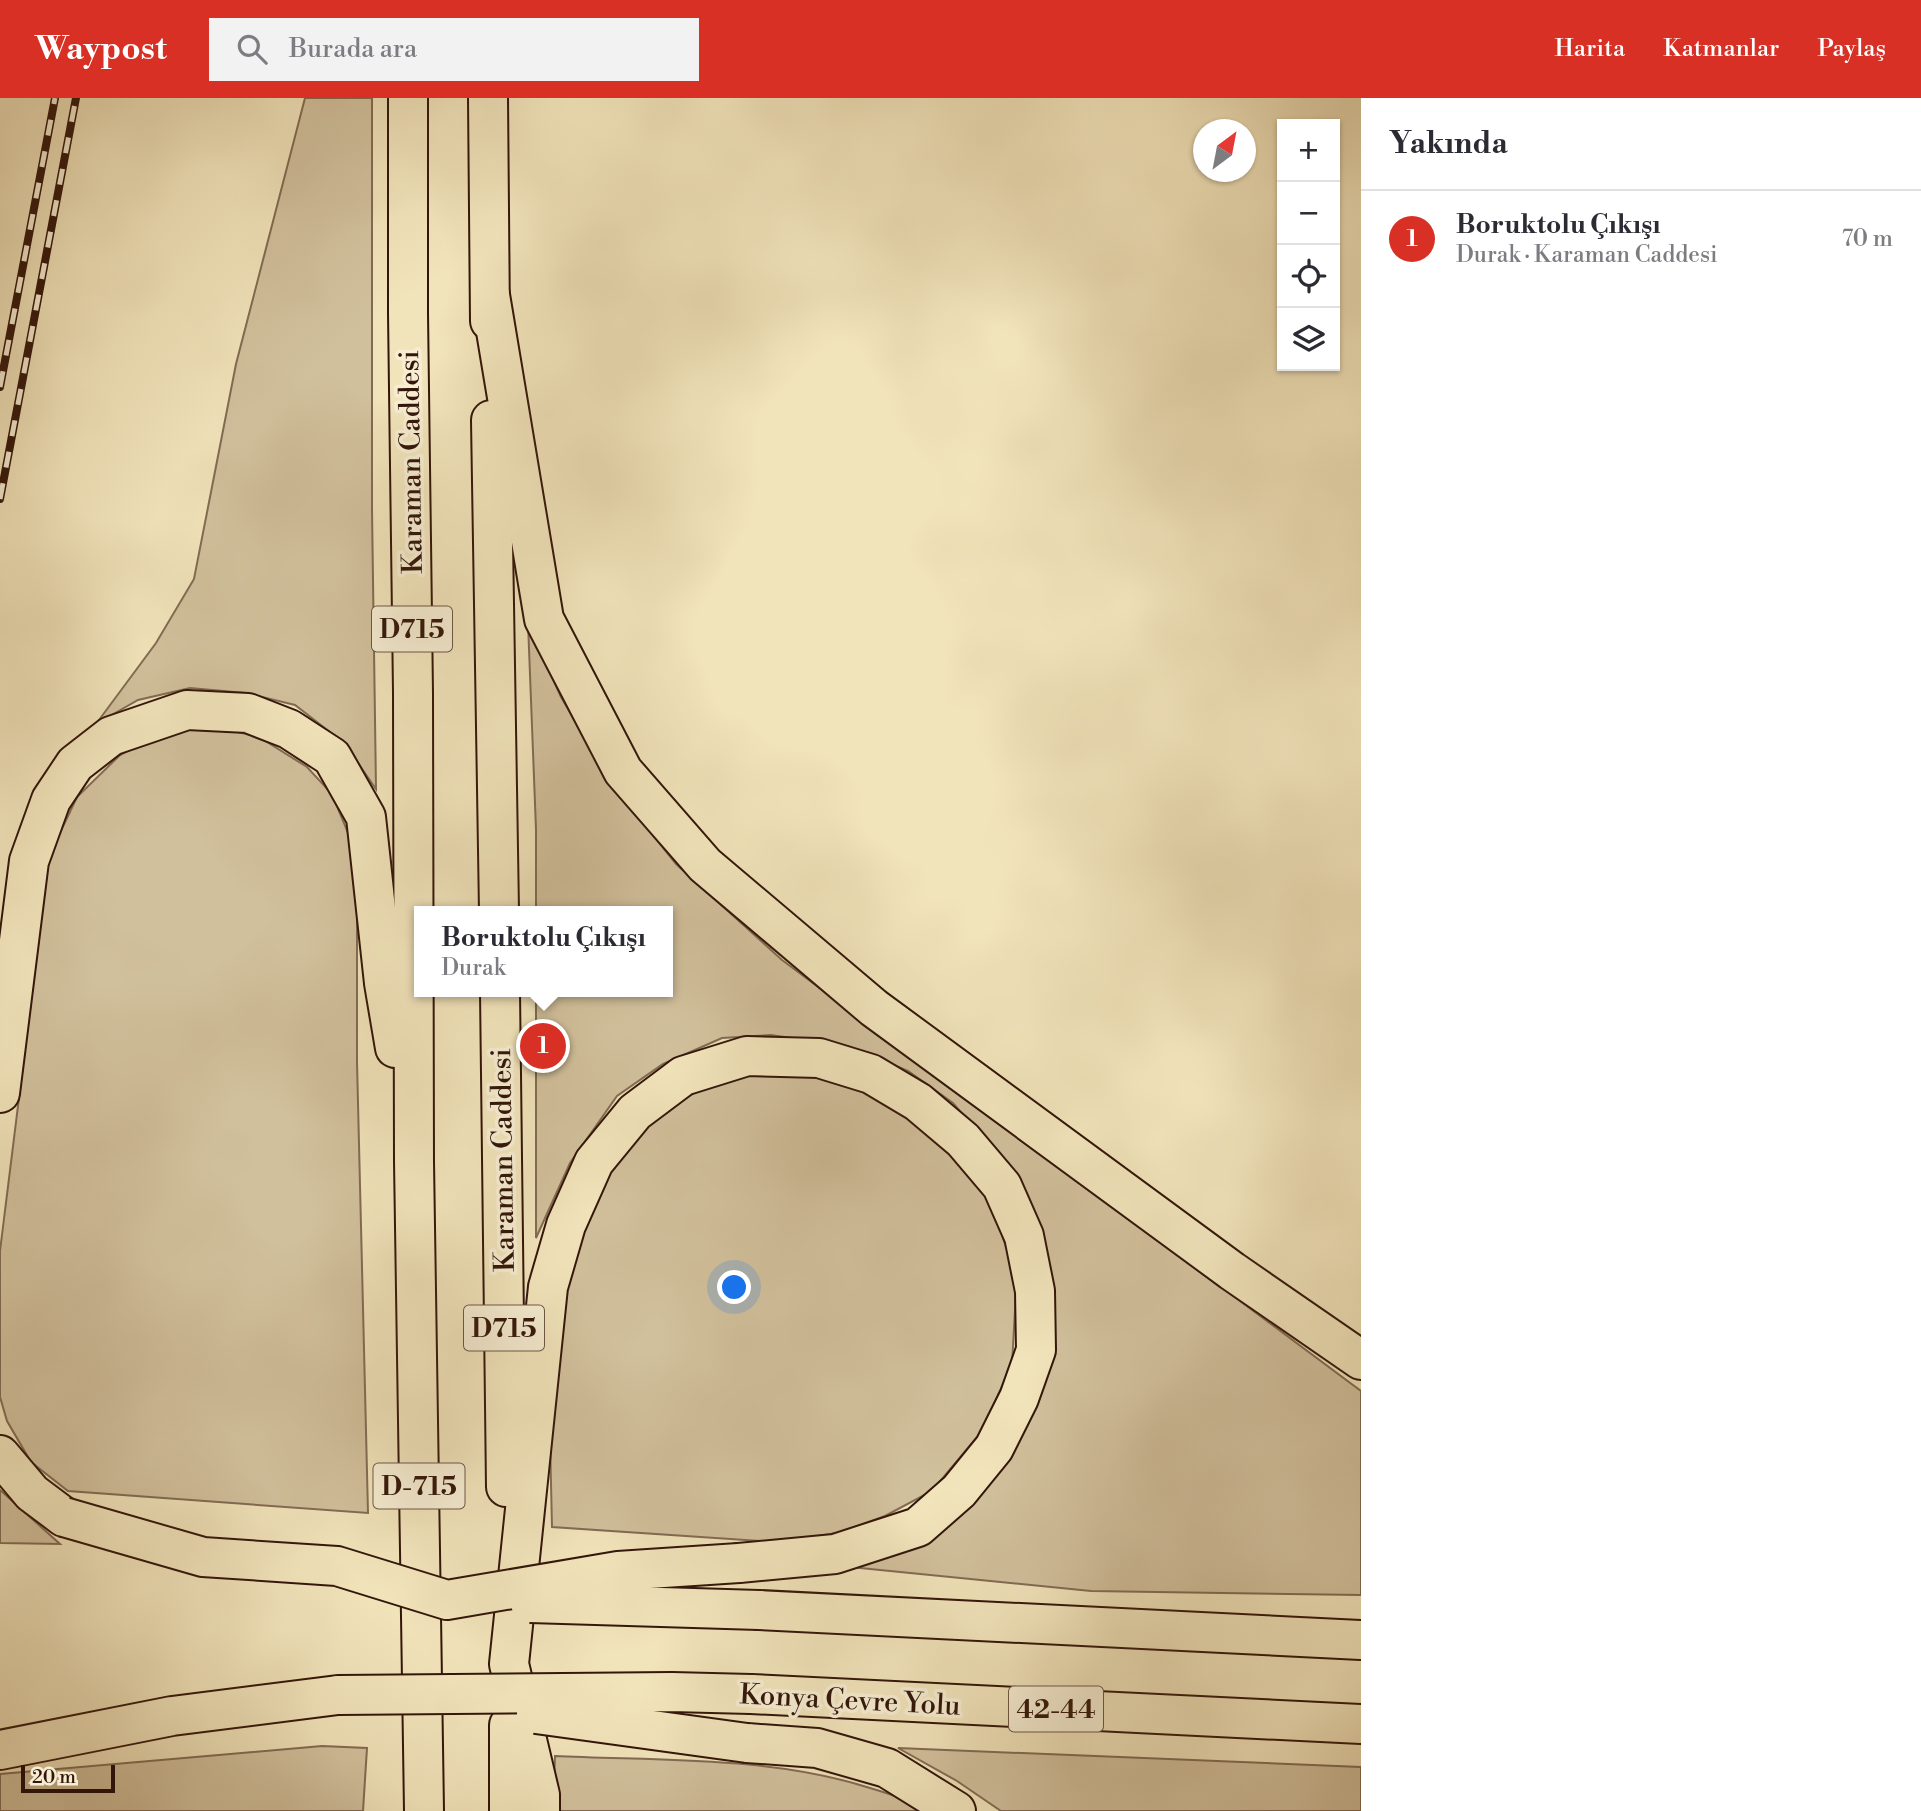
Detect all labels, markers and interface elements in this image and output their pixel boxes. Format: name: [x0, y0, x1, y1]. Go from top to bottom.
search box: [209, 18, 699, 81]
text: Waypost: [35, 29, 167, 70]
icon: search: [233, 30, 271, 68]
text: Burada ara: [289, 33, 417, 65]
text: Harita: [1555, 34, 1625, 64]
text: Katmanlar: [1663, 34, 1779, 64]
text: Paylaş: [1817, 34, 1886, 64]
north arrow: [1193, 119, 1256, 182]
map controls: [1277, 119, 1340, 371]
button: +: [1277, 119, 1340, 182]
text: Yakında: [1389, 125, 1508, 163]
button: −: [1277, 182, 1340, 245]
text: Boruktolu Çıkışı: [1456, 209, 1661, 241]
text: 1: [1406, 225, 1418, 253]
text: 70 m: [1842, 225, 1893, 253]
text: Durak · Karaman Caddesi: [1456, 241, 1718, 269]
button: locate: [1277, 245, 1340, 308]
button: layers: [1277, 308, 1340, 371]
street label: Karaman Caddesi: [392, 350, 431, 574]
road number: D715: [372, 607, 452, 652]
popup: [414, 906, 673, 997]
text: Boruktolu Çıkışı: [441, 922, 646, 954]
text: Durak: [441, 954, 506, 982]
pin: 1: [520, 1020, 566, 1072]
street label: Karaman Caddesi: [484, 1048, 523, 1272]
your location: [717, 1270, 751, 1304]
road number: D715: [464, 1306, 544, 1350]
road number: D-715: [374, 1464, 464, 1508]
street label: Konya Çevre Yolu: [739, 1677, 961, 1724]
road number: 42-44: [1009, 1686, 1103, 1732]
scale bar: [21, 1762, 116, 1794]
text: 20 m: [32, 1765, 76, 1789]

